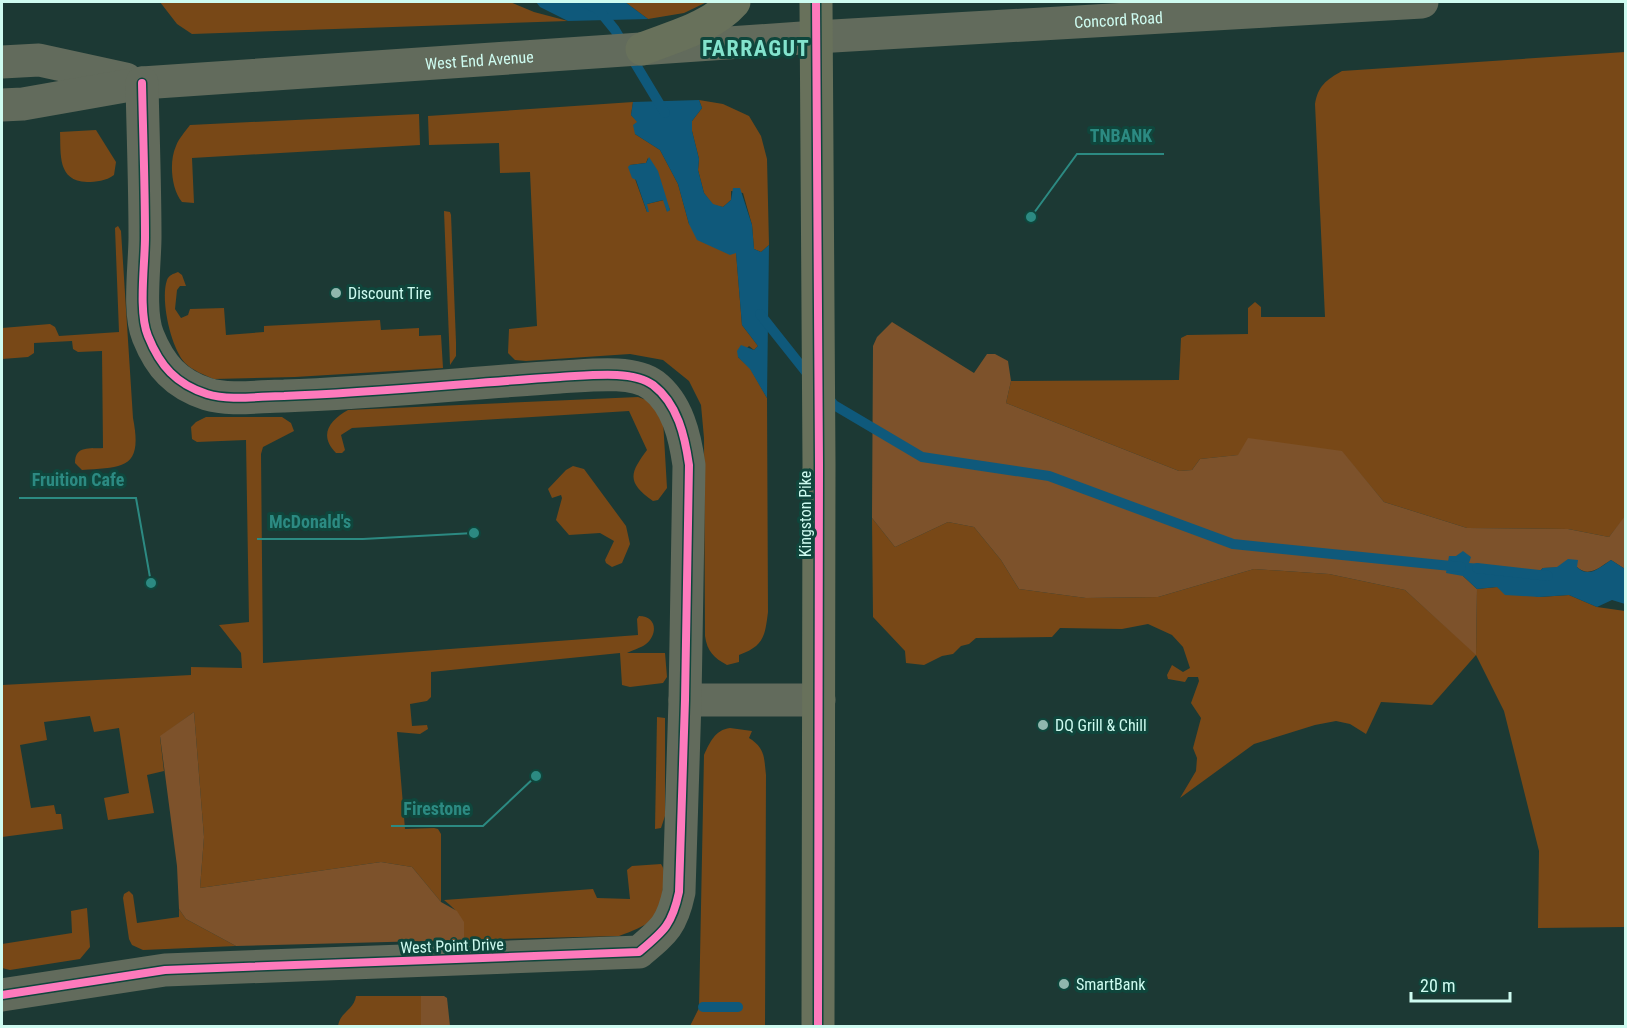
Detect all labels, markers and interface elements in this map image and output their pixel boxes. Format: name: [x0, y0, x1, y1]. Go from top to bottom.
street label: Concord Road: [1074, 7, 1163, 32]
district label: FARRAGUT: [702, 36, 810, 61]
street label: West End Avenue: [425, 47, 534, 73]
callout: TNBANK: [1077, 118, 1164, 154]
text: TNBANK: [1090, 125, 1153, 146]
place label: Discount Tire: [348, 284, 431, 303]
marker: Discount Tire: [329, 286, 343, 300]
callout: Fruition Cafe: [19, 462, 136, 498]
text: Fruition Cafe: [32, 469, 125, 490]
street label: Kingston Pike: [796, 471, 815, 557]
callout: McDonald's: [257, 503, 363, 539]
text: McDonald's: [269, 511, 351, 532]
place label: DQ Grill & Chill: [1055, 716, 1147, 735]
marker: DQ Grill & Chill: [1036, 718, 1050, 732]
callout: Firestone: [391, 790, 483, 826]
text: Firestone: [403, 798, 471, 819]
street label: West Point Drive: [400, 935, 504, 957]
scale bar: [1411, 965, 1510, 1003]
place label: SmartBank: [1076, 975, 1146, 994]
text: 20 m: [1420, 975, 1455, 996]
marker: SmartBank: [1057, 977, 1071, 991]

